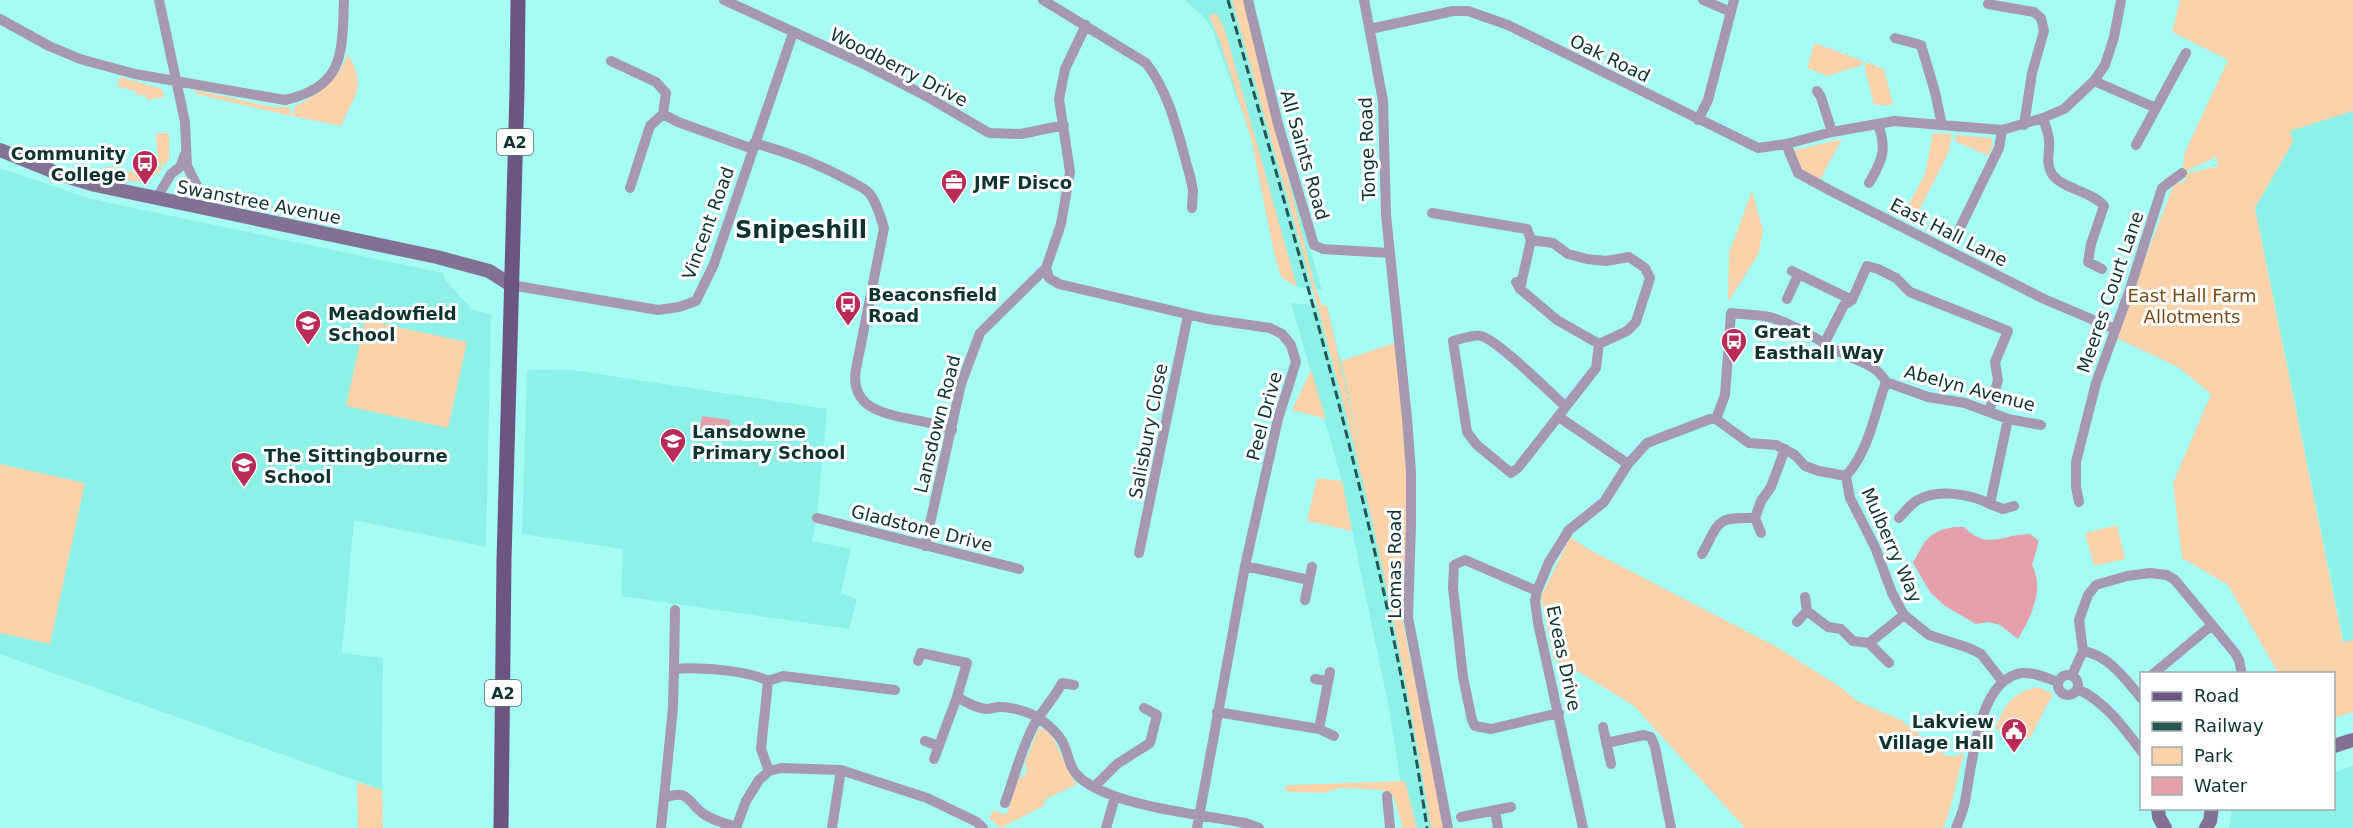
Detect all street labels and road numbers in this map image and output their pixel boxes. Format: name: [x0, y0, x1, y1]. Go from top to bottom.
street label: Woodberry Drive: [827, 23, 971, 111]
street label: Oak Road: [1567, 30, 1653, 86]
street label: All Saints Road: [1276, 88, 1334, 222]
street label: Tonge Road: [1355, 97, 1379, 202]
road number: A2: [497, 129, 533, 155]
street label: Vincent Road: [678, 164, 738, 282]
street label: Swanstree Avenue: [175, 176, 343, 228]
street label: East Hall Lane: [1887, 194, 2011, 270]
street label: Meeres Court Lane: [2072, 208, 2148, 376]
street label: Lansdown Road: [910, 353, 964, 495]
street label: Abelyn Avenue: [1902, 360, 2038, 416]
street label: Salisbury Close: [1125, 362, 1171, 500]
street label: Peel Drive: [1242, 369, 1286, 463]
street label: Mulberry Way: [1857, 484, 1927, 606]
street label: Gladstone Drive: [849, 500, 995, 556]
street label: Lomas Road: [1384, 509, 1405, 619]
street label: Eveas Drive: [1543, 603, 1585, 713]
road number: A2: [485, 680, 521, 706]

